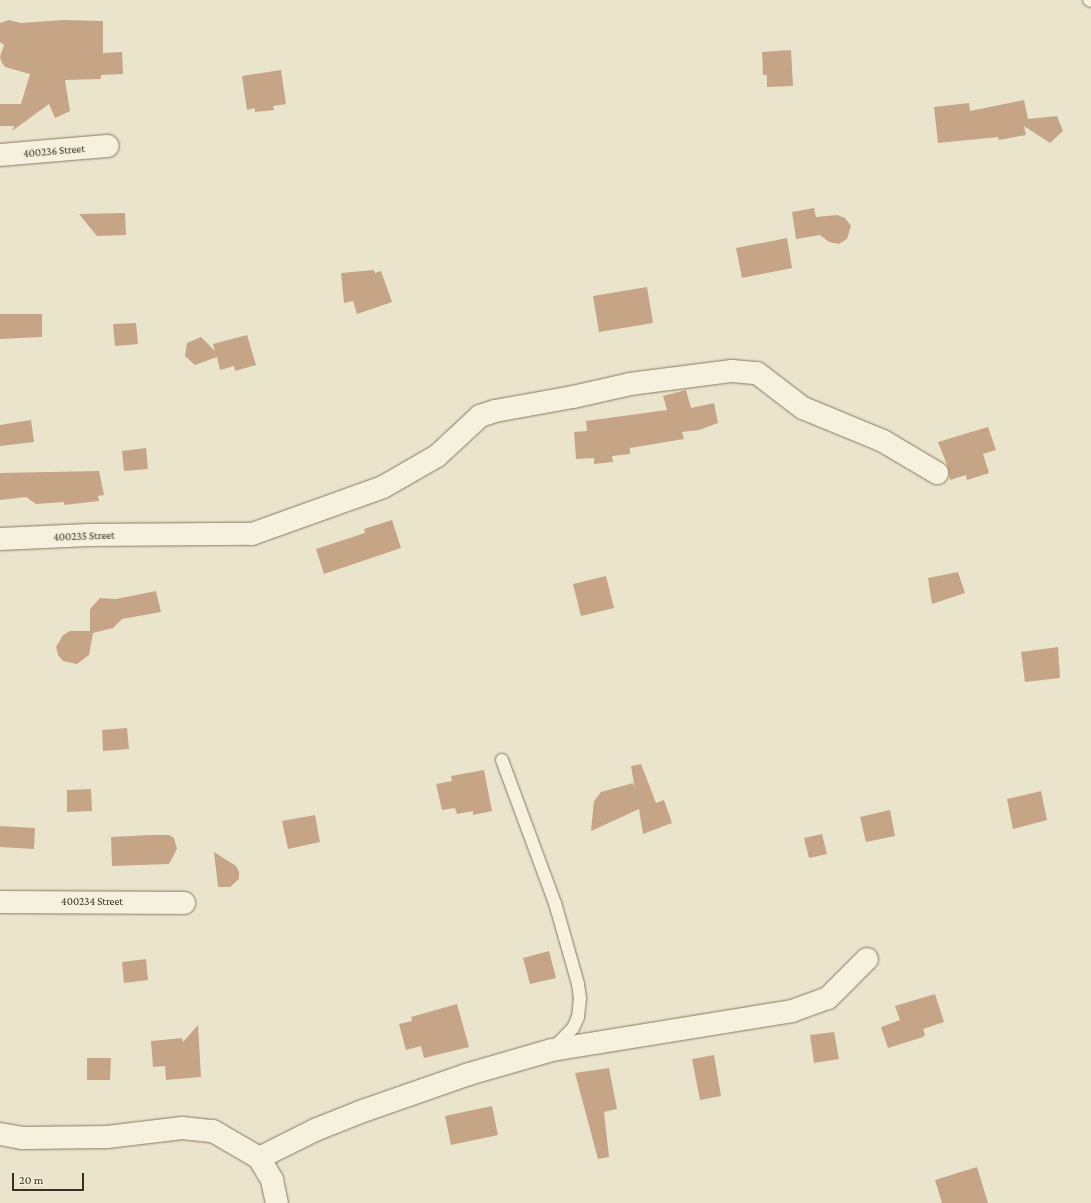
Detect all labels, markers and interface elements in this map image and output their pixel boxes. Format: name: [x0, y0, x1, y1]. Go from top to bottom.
street label: 400236 Street: [23, 142, 85, 160]
street label: 400235 Street: [53, 528, 115, 544]
street label: 400234 Street: [61, 894, 123, 908]
scale bar: [14, 1165, 86, 1191]
text: 20 m: [19, 1173, 43, 1187]

